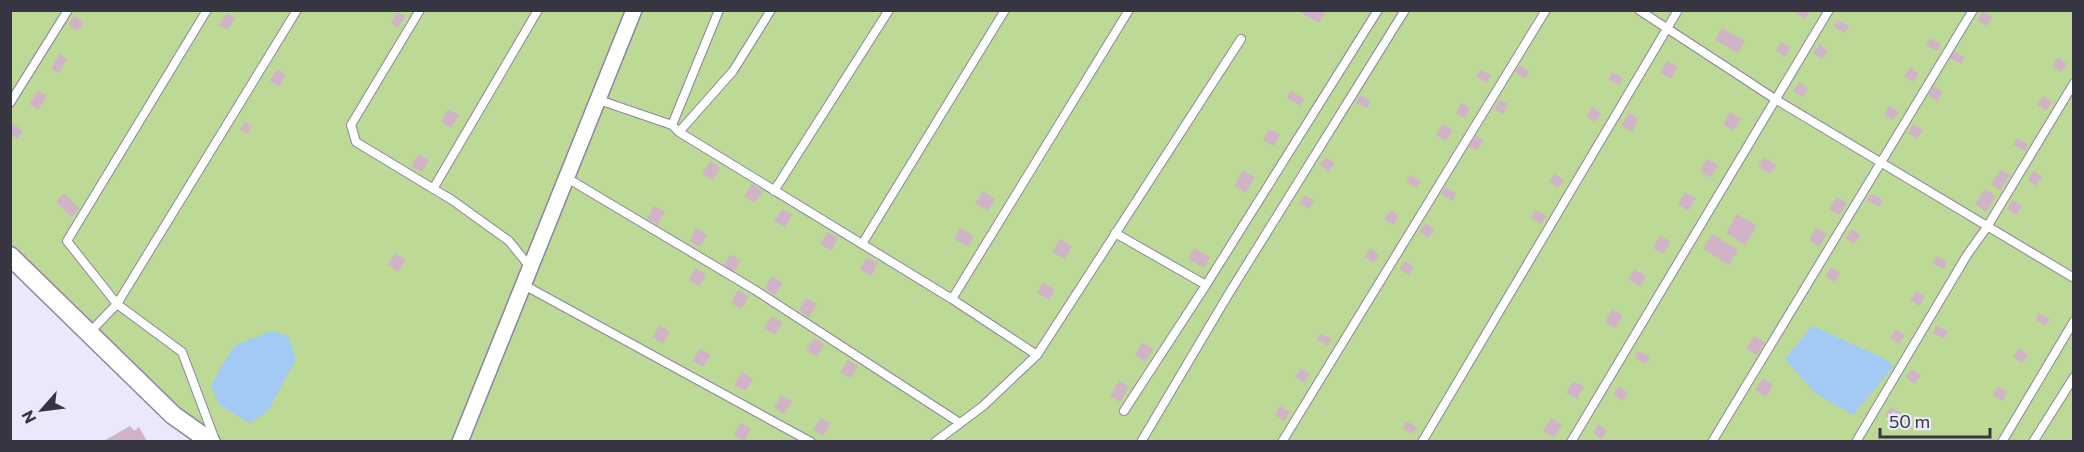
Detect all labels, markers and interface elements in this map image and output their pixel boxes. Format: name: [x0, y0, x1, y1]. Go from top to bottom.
north arrow: [12, 380, 72, 440]
scale bar: [1880, 401, 1990, 439]
text: N: [17, 408, 40, 427]
text: 50 m: [1889, 410, 1930, 432]

